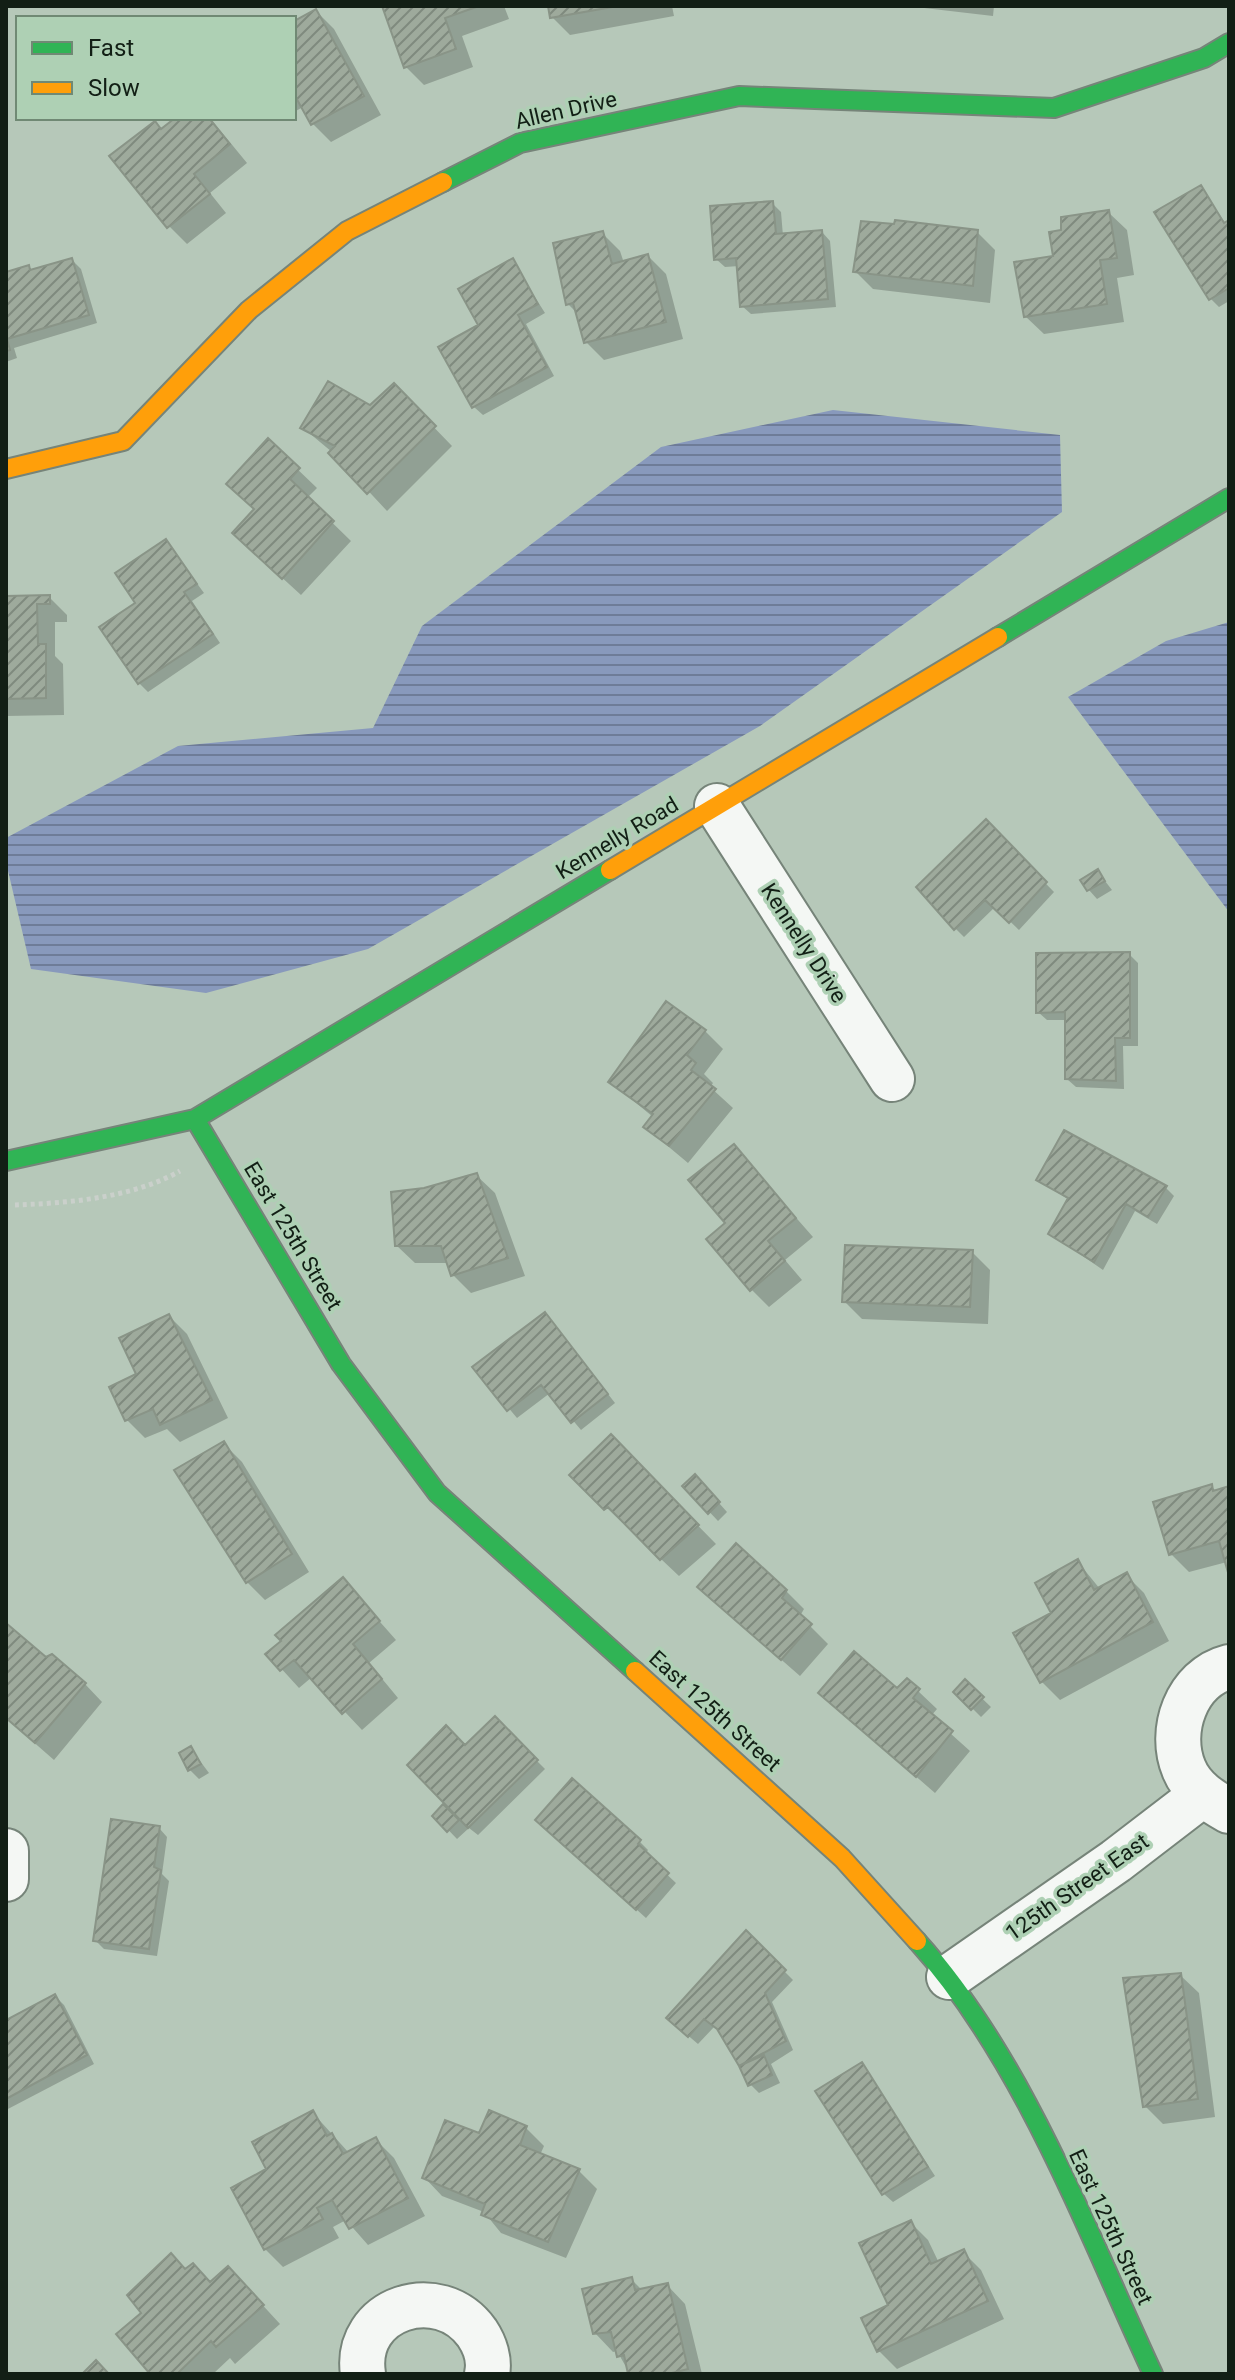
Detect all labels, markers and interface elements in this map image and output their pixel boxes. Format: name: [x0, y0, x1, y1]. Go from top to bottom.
legend: [16, 16, 296, 120]
text: Fast: [88, 34, 134, 62]
text: Slow: [88, 74, 140, 102]
street label: Allen Drive: [513, 86, 619, 134]
street label: Kennelly Road: [551, 792, 683, 884]
street label: Kennelly Drive: [756, 879, 852, 1007]
street label: East 125th Street: [239, 1157, 347, 1315]
street label: East 125th Street: [644, 1645, 786, 1777]
street label: 125th Street East: [1001, 1828, 1153, 1946]
street label: East 125th Street: [1064, 2145, 1158, 2309]

